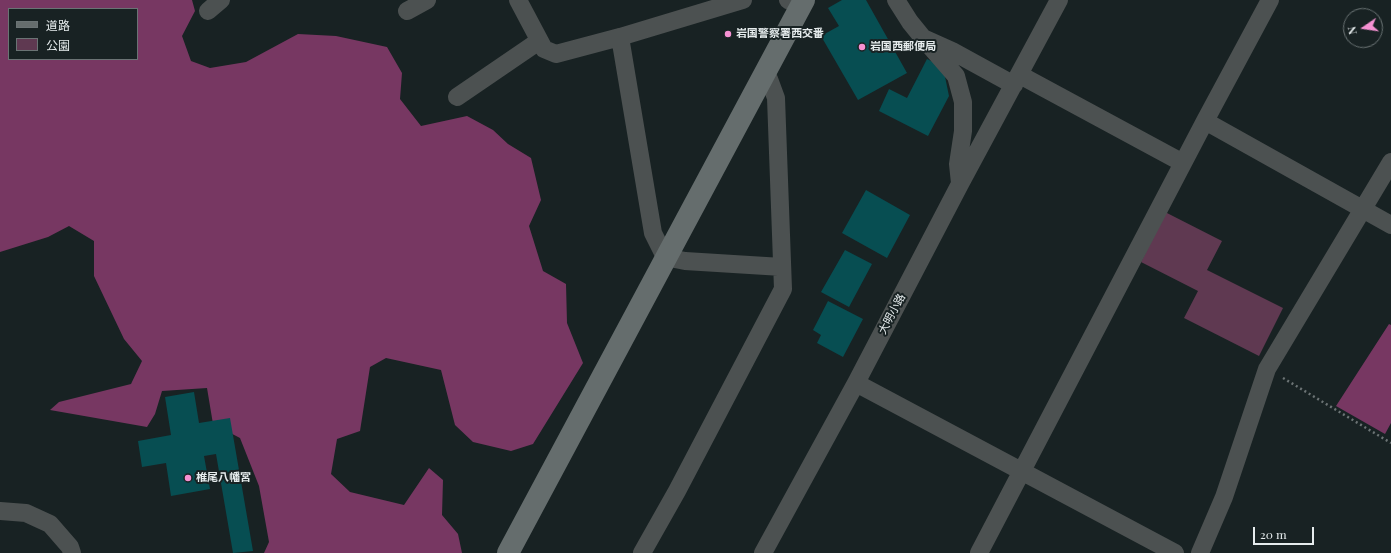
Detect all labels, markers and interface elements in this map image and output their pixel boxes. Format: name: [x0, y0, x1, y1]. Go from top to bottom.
legend: [8, 8, 138, 60]
north arrow: [1343, 8, 1383, 48]
text: 道路: [46, 17, 70, 33]
text: N: [1344, 25, 1360, 36]
place label: 岩国警察署西交番: [736, 27, 824, 41]
marker: 岩国警察署西交番: [723, 29, 733, 39]
text: 公園: [46, 37, 70, 53]
place label: 岩国西郵便局: [870, 40, 936, 54]
marker: 岩国西郵便局: [857, 42, 867, 52]
street label: 大明小路: [876, 291, 908, 337]
place label: 椎尾八幡宮: [196, 471, 251, 485]
marker: 椎尾八幡宮: [183, 473, 193, 483]
scale bar: [1255, 519, 1316, 545]
text: 20 m: [1260, 526, 1287, 542]

